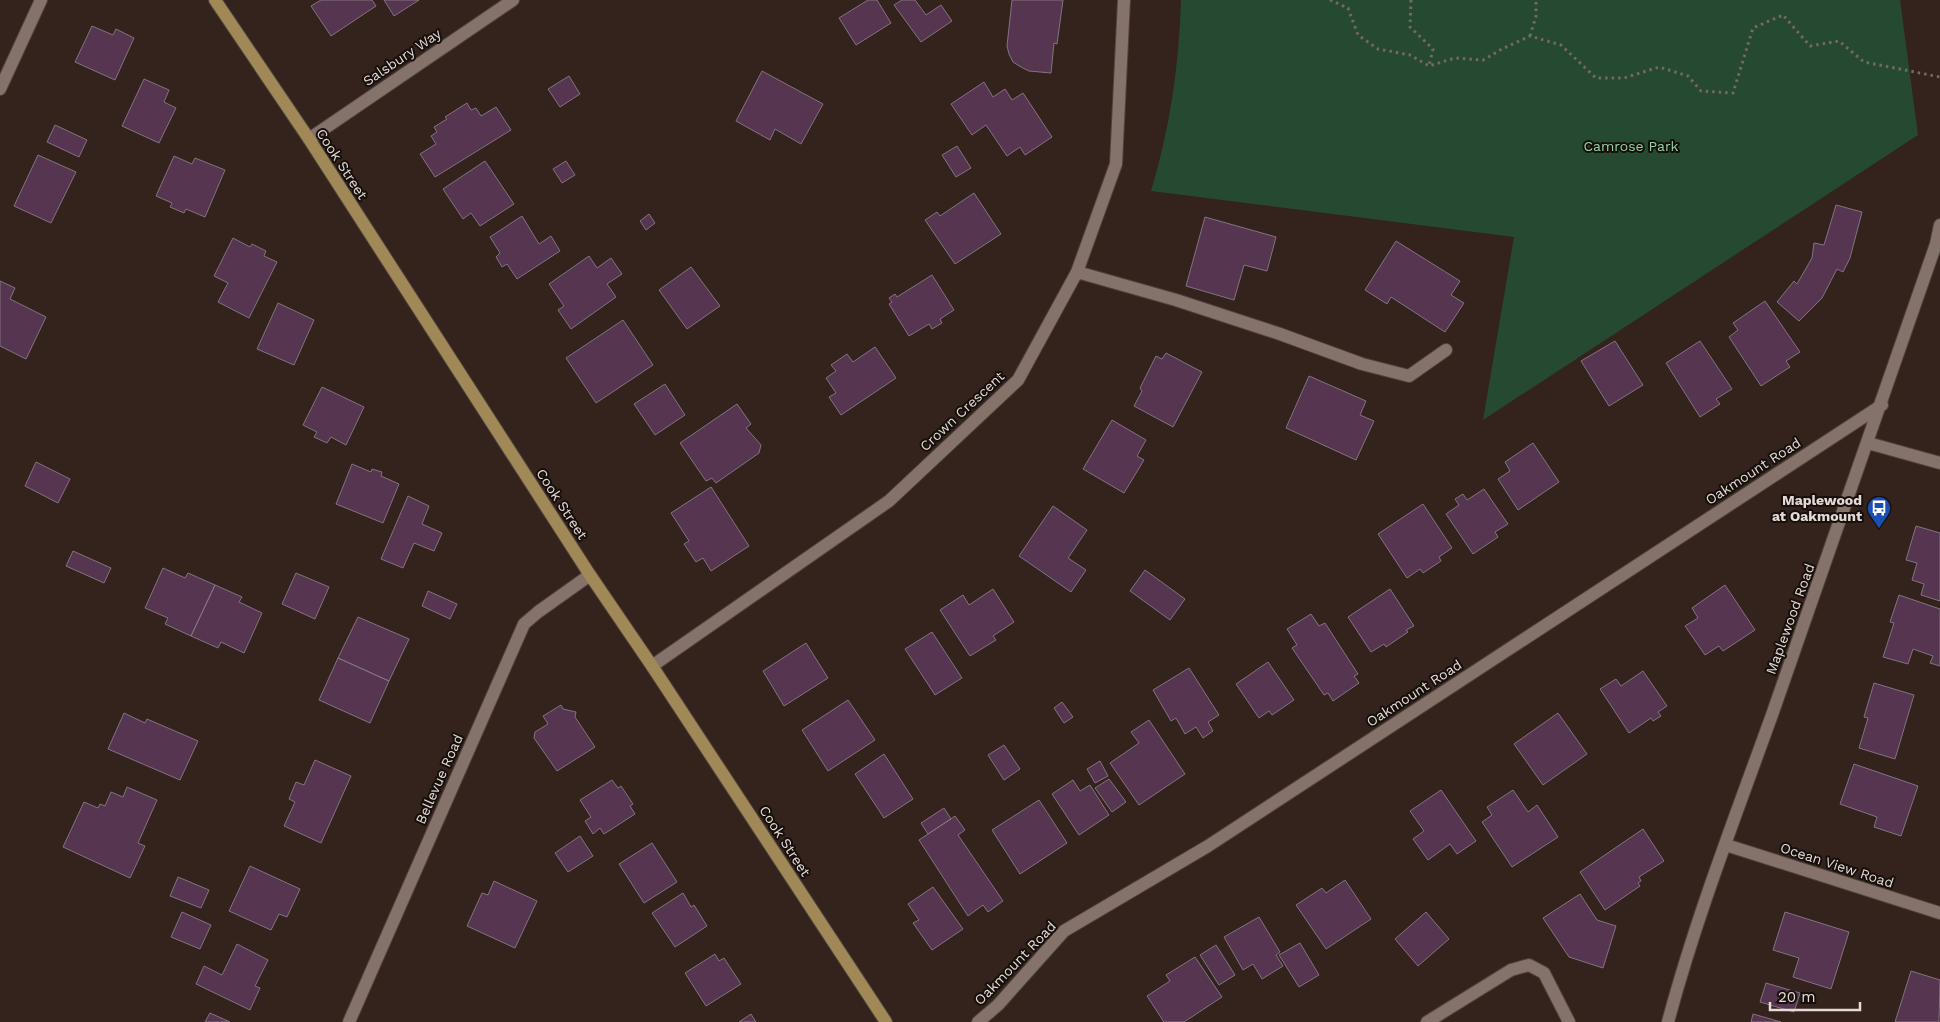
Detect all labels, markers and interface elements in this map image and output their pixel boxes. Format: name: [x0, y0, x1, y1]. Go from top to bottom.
street label: Salsbury Way: [360, 25, 445, 89]
street label: Cook Street: [313, 126, 371, 202]
park label: Camrose Park: [1583, 138, 1679, 154]
street label: Crown Crescent: [917, 368, 1008, 454]
street label: Oakmount Road: [1702, 434, 1804, 508]
street label: Cook Street: [533, 466, 591, 542]
place label: Maplewood at Oakmount: [1772, 492, 1862, 524]
bus stop icon: Maplewood at Oakmount: [1866, 495, 1892, 529]
street label: Maplewood Road: [1763, 561, 1817, 677]
street label: Oakmount Road: [1363, 656, 1465, 730]
street label: Bellevue Road: [412, 732, 466, 826]
street label: Cook Street: [756, 803, 814, 879]
street label: Ocean View Road: [1778, 839, 1896, 891]
street label: Oakmount Road: [971, 918, 1059, 1008]
scale bar: [1770, 980, 1860, 1012]
text: 20 m: [1778, 988, 1816, 1006]

